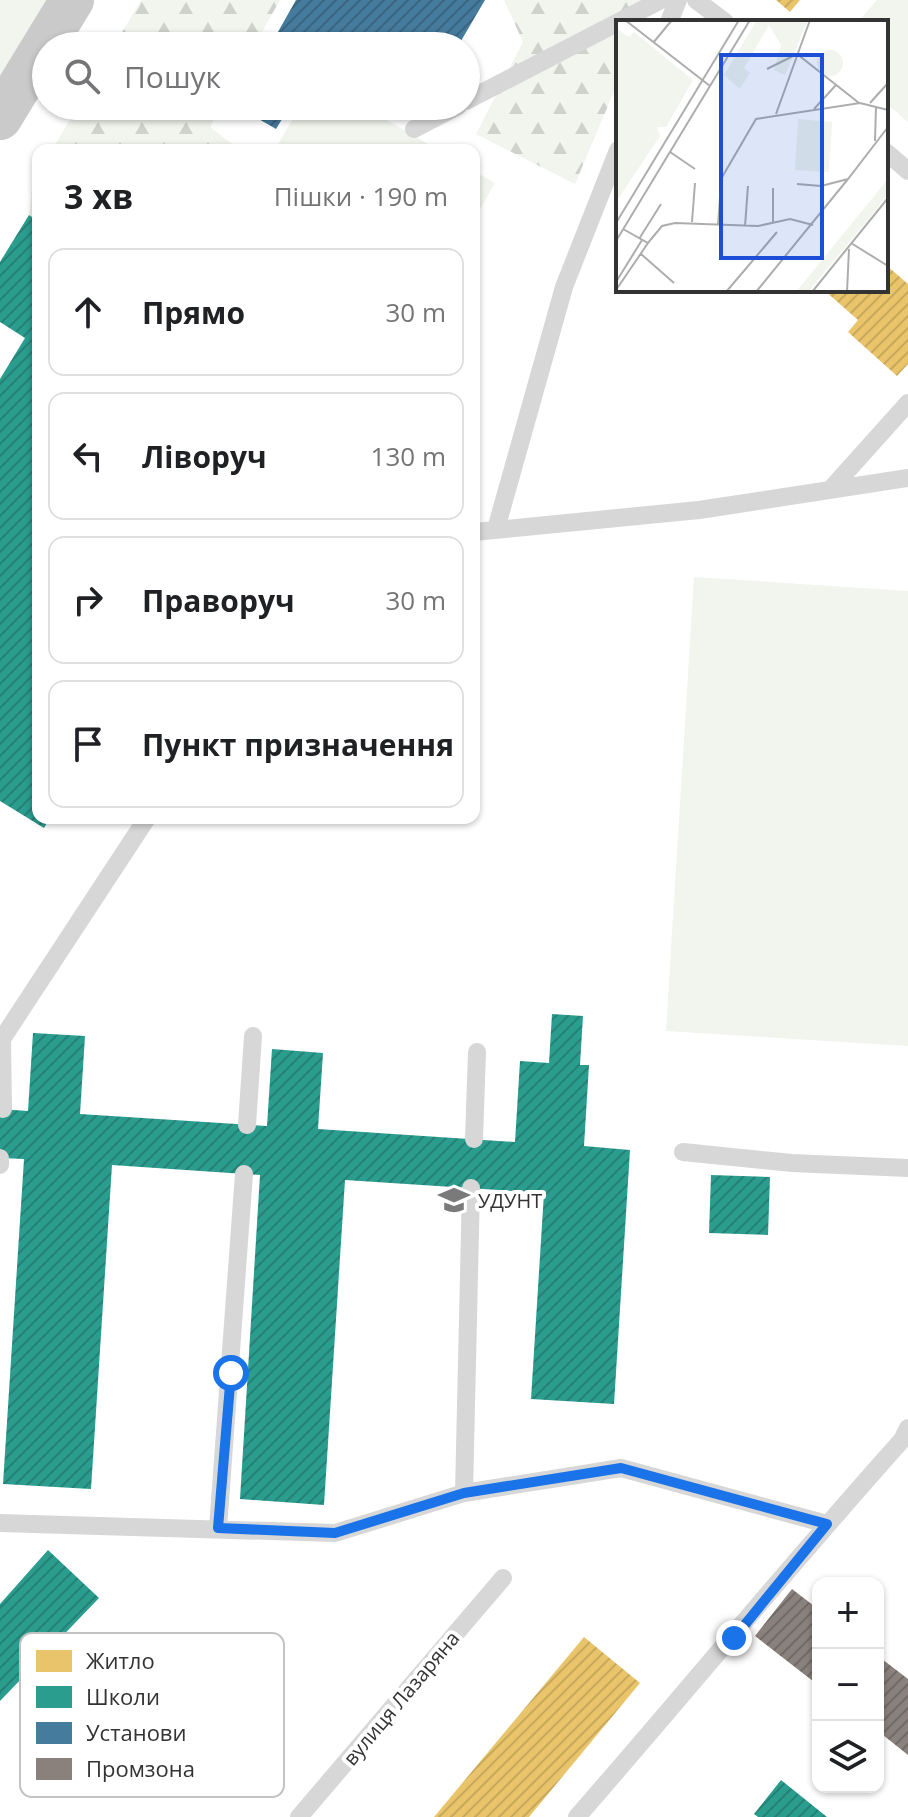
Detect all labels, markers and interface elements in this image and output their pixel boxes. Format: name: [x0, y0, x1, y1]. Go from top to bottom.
inset map: [616, 20, 888, 292]
search box: [32, 32, 480, 120]
icon: search: [60, 54, 104, 98]
text: Пошук: [124, 56, 221, 97]
text: 3 хв: [64, 173, 133, 219]
text: Пішки · 190 m: [274, 178, 448, 214]
icon: ahead: [66, 290, 110, 334]
text: Прямо: [142, 292, 245, 333]
text: 30 m: [385, 294, 446, 330]
icon: left: [66, 434, 110, 478]
text: Ліворуч: [142, 436, 267, 477]
text: 130 m: [371, 438, 446, 474]
icon: right: [66, 578, 110, 622]
text: Праворуч: [142, 580, 295, 621]
text: 30 m: [385, 582, 446, 618]
icon: arrive: [66, 722, 110, 766]
text: Пункт призначення: [142, 724, 454, 765]
school or university icon: УДУНТ: [437, 1183, 471, 1217]
place label: УДУНТ: [478, 1187, 542, 1214]
route start: [213, 1355, 249, 1391]
map controls: [812, 1577, 884, 1793]
button: +: [812, 1577, 884, 1649]
route end: [716, 1620, 752, 1656]
street label: вулиця Лазаряна: [337, 1625, 465, 1771]
legend: [20, 1633, 284, 1797]
text: Житло: [86, 1645, 155, 1675]
button: −: [812, 1649, 884, 1721]
text: Школи: [86, 1681, 160, 1711]
text: Установи: [86, 1717, 186, 1747]
button: layers: [812, 1721, 884, 1793]
text: Промзона: [86, 1753, 195, 1783]

